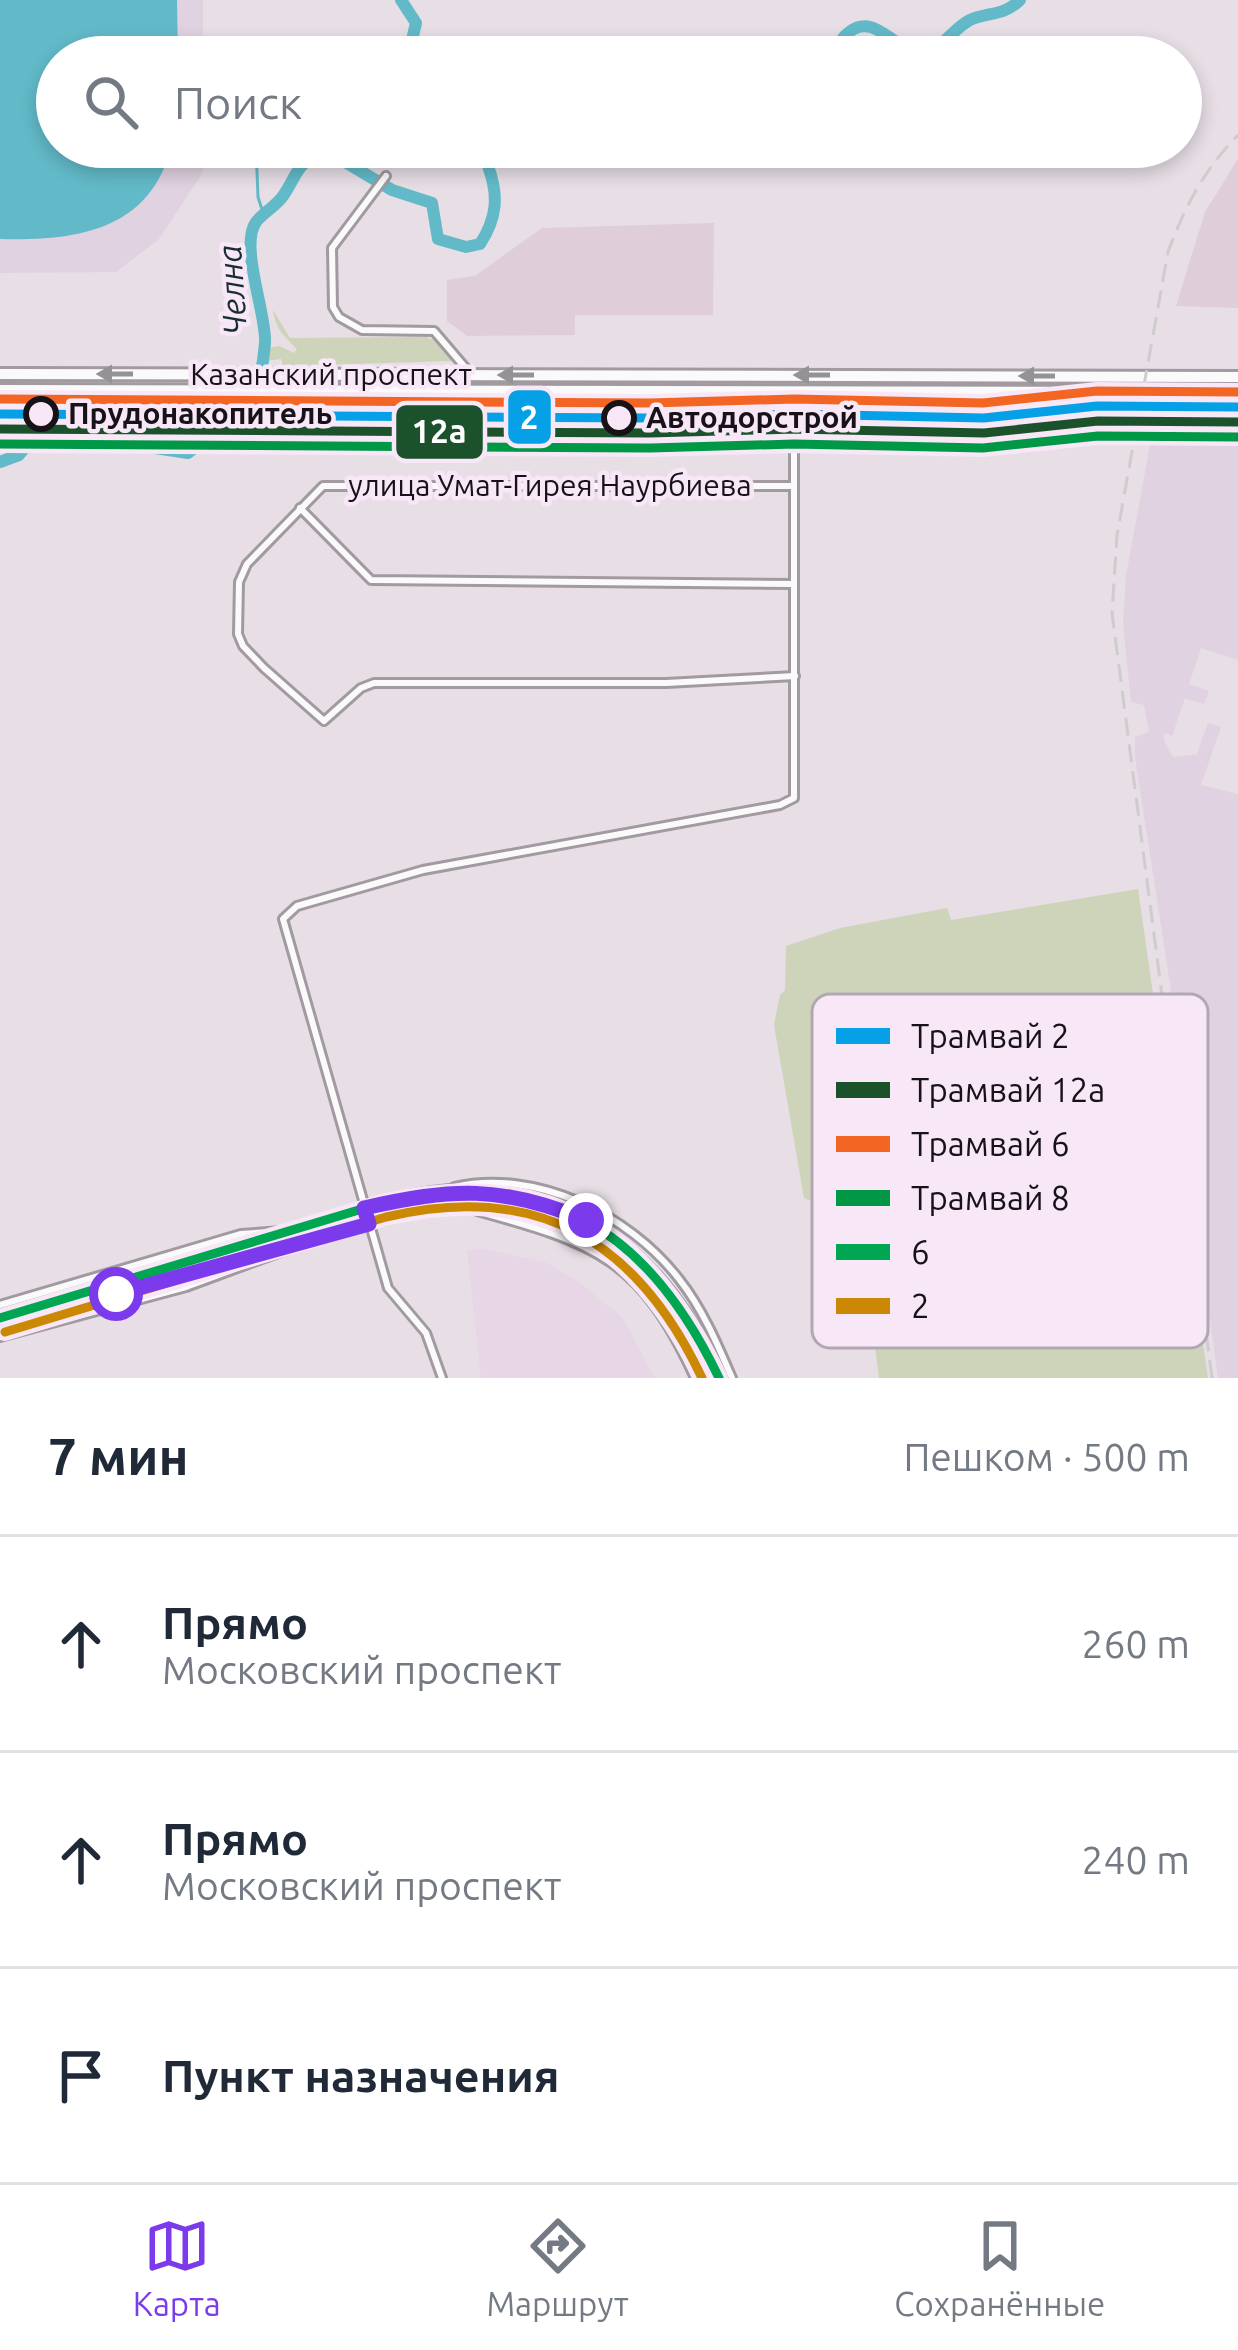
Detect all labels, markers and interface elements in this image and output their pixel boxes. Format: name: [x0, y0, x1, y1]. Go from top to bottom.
search box: [36, 36, 1202, 168]
icon: search: [78, 69, 144, 135]
text: Поиск: [174, 77, 302, 128]
water label: Челна: [210, 244, 253, 336]
street label: Казанский проспект: [190, 357, 472, 391]
one-way arrow: [95, 364, 133, 384]
one-way arrow: [496, 365, 534, 385]
one-way arrow: [792, 365, 830, 385]
one-way arrow: [1017, 366, 1055, 385]
line badge: 2: [506, 388, 553, 446]
place label: Прудонакопитель: [68, 396, 332, 430]
marker: Прудонакопитель: [25, 398, 57, 430]
text: 2: [520, 398, 538, 435]
place label: Автодорстрой: [646, 400, 858, 434]
marker: Автодорстрой: [603, 402, 635, 434]
line badge: 12а: [394, 403, 485, 461]
text: 12а: [411, 412, 467, 449]
street label: улица Умат-Гирея Наурбиева: [348, 468, 752, 502]
legend: [812, 994, 1208, 1348]
text: Трамвай 2: [911, 1017, 1070, 1054]
text: Трамвай 12а: [911, 1071, 1105, 1108]
text: Трамвай 6: [911, 1125, 1070, 1162]
text: Трамвай 8: [911, 1179, 1070, 1216]
route end: [559, 1193, 613, 1247]
text: 6: [911, 1233, 930, 1270]
route start: [89, 1267, 143, 1321]
text: 2: [911, 1287, 930, 1324]
text: 7 мин: [48, 1427, 189, 1485]
text: Пешком · 500 m: [903, 1435, 1190, 1478]
text: Прямо: [162, 1597, 308, 1648]
icon: ahead: [48, 1611, 114, 1677]
text: 260 m: [1081, 1622, 1190, 1665]
text: Московский проспект: [162, 1648, 561, 1691]
text: Прямо: [162, 1813, 308, 1864]
icon: ahead: [48, 1827, 114, 1893]
text: 240 m: [1081, 1838, 1190, 1881]
text: Московский проспект: [162, 1864, 561, 1907]
icon: arrive: [48, 2043, 114, 2109]
text: Пункт назначения: [162, 2050, 560, 2101]
tab: Карта: [133, 2213, 221, 2322]
tab: Маршрут: [486, 2213, 629, 2322]
tab: Сохранённые: [894, 2213, 1105, 2322]

